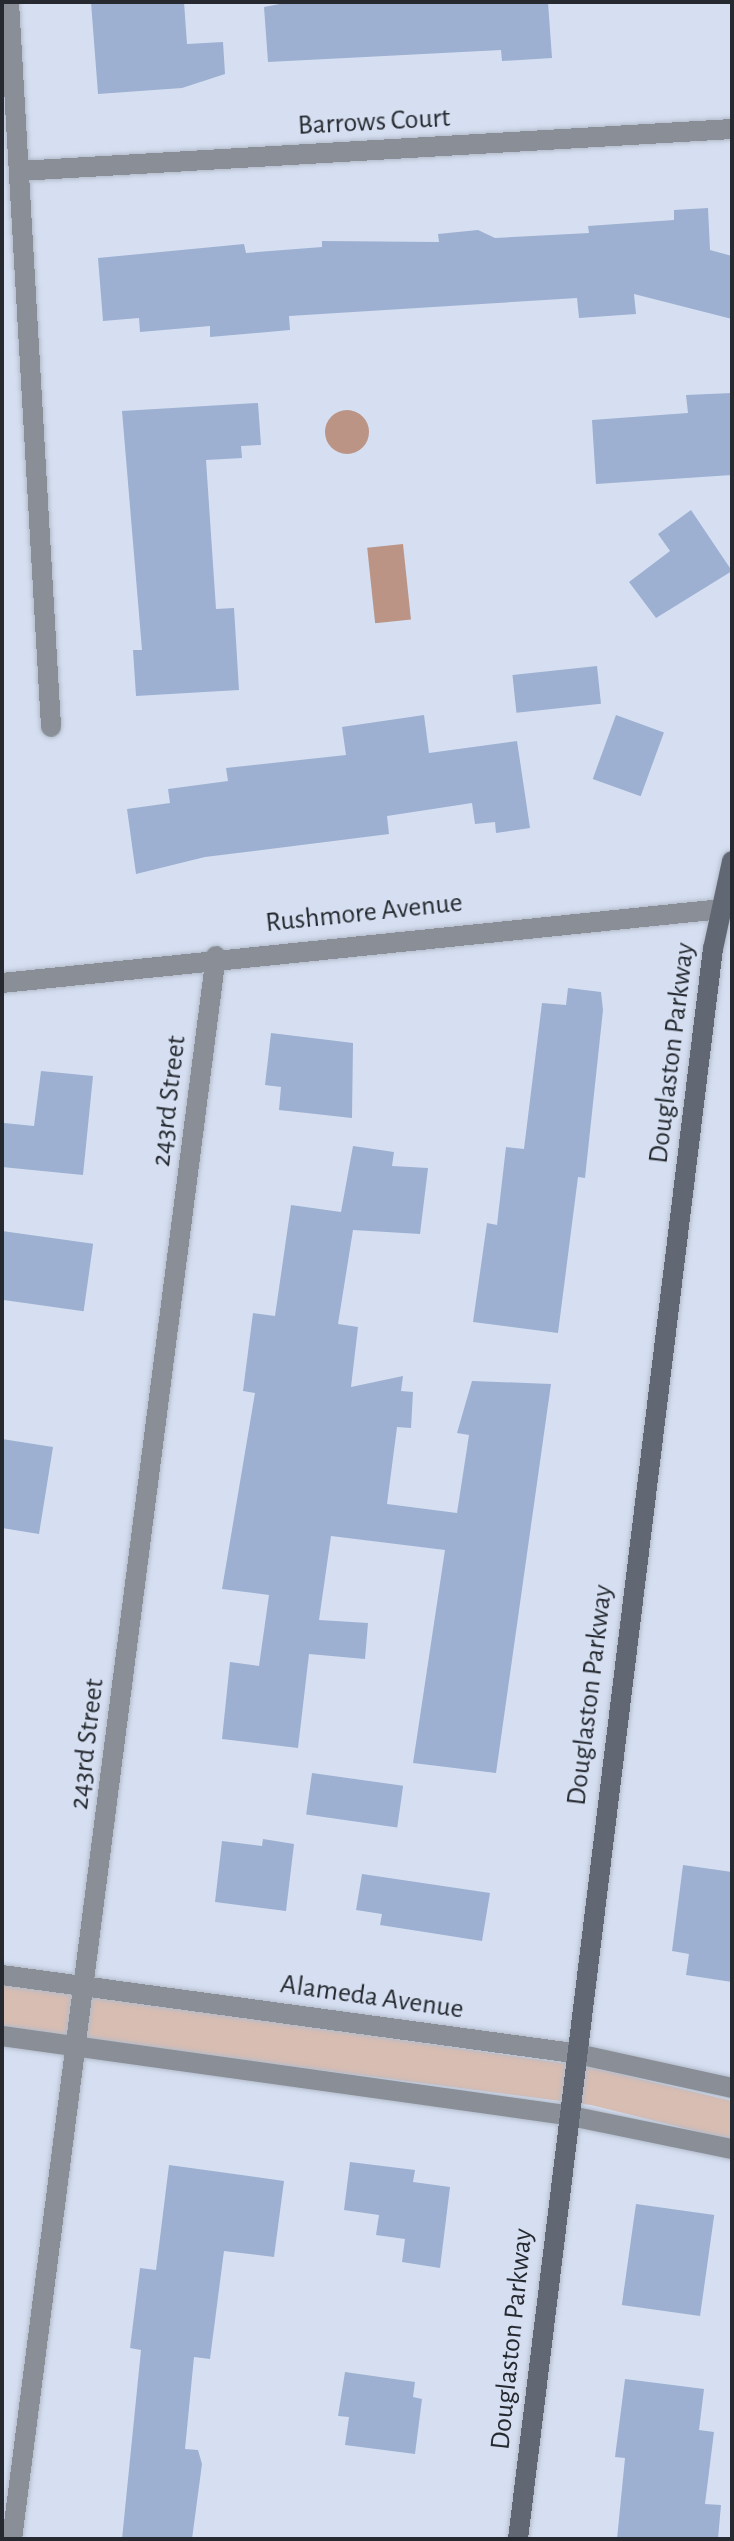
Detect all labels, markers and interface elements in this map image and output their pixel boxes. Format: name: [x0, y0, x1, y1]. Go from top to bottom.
street label: Barrows Court: [297, 101, 451, 143]
street label: Rushmore Avenue: [264, 886, 464, 940]
street label: Douglaston Parkway: [642, 941, 702, 1165]
street label: 243rd Street: [144, 1034, 194, 1168]
street label: Douglaston Parkway: [560, 1583, 620, 1807]
street label: 243rd Street: [62, 1677, 112, 1811]
street label: Alameda Avenue: [278, 1968, 466, 2026]
street label: Douglaston Parkway: [484, 2227, 540, 2451]

